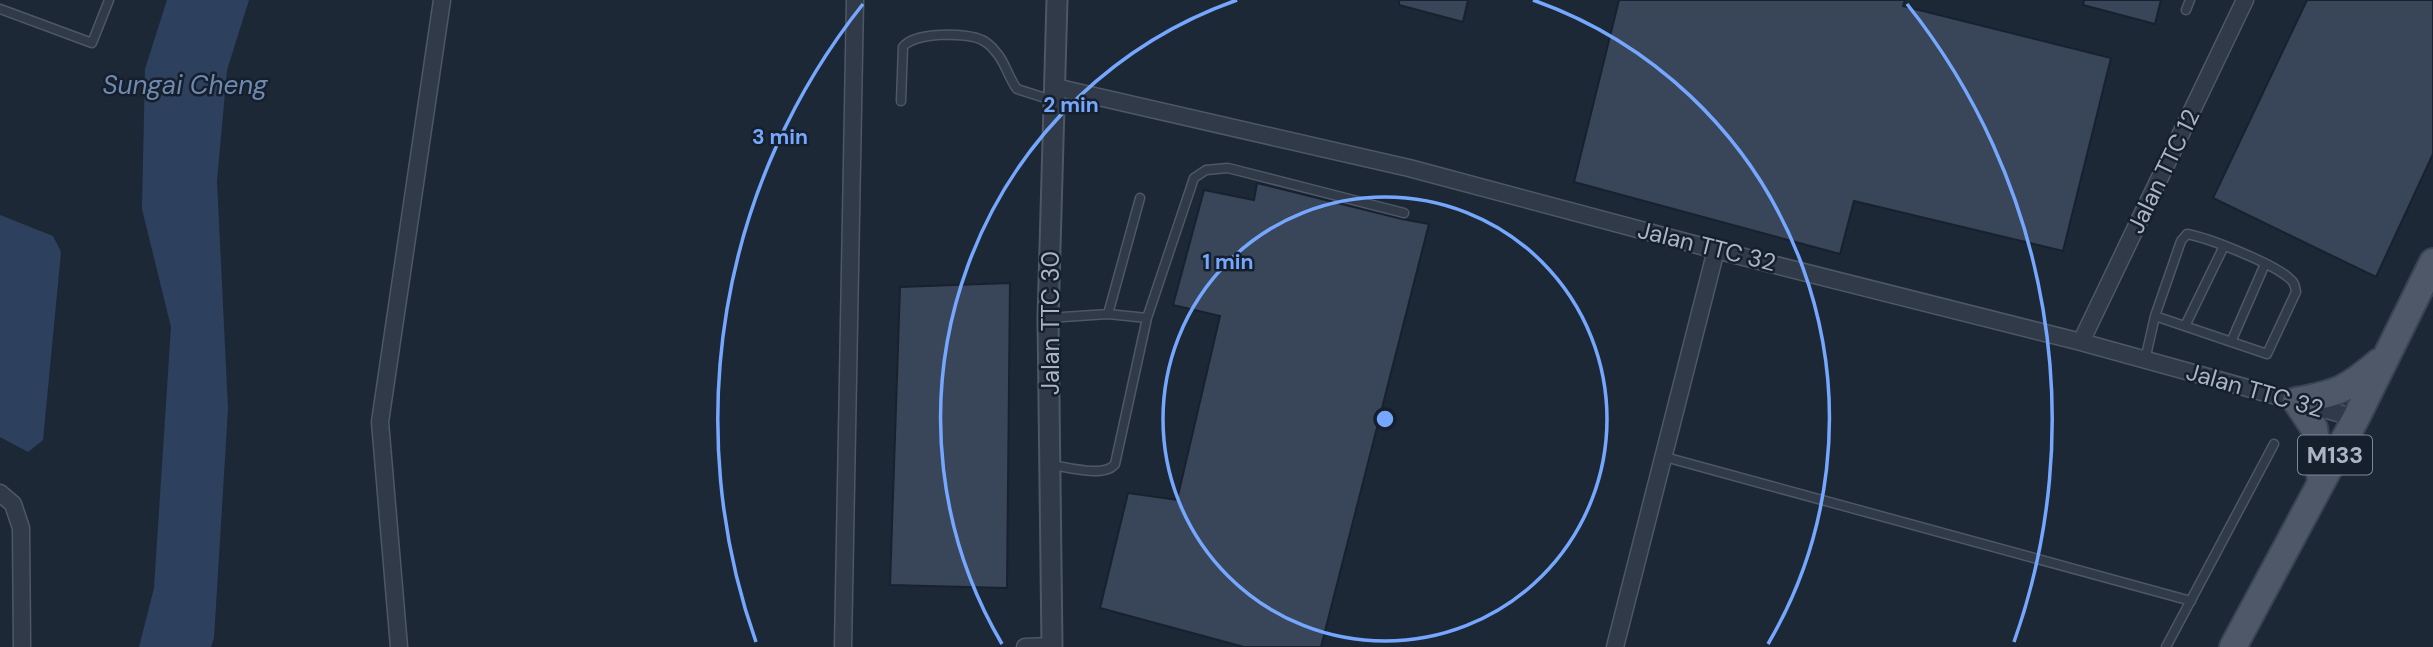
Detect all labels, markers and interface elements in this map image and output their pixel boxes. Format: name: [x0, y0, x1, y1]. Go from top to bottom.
water label: Sungai Cheng: [102, 68, 268, 102]
text: 2 min: [1043, 91, 1099, 119]
street label: Jalan TTC 12: [2120, 104, 2206, 238]
text: 3 min: [752, 123, 808, 151]
street label: Jalan TTC 32: [1635, 214, 1779, 278]
text: 1 min: [1202, 248, 1254, 276]
street label: Jalan TTC 30: [1035, 251, 1066, 395]
street label: Jalan TTC 32: [2183, 356, 2327, 424]
centre of rings: [1373, 407, 1397, 431]
road number: M133: [2298, 436, 2372, 475]

